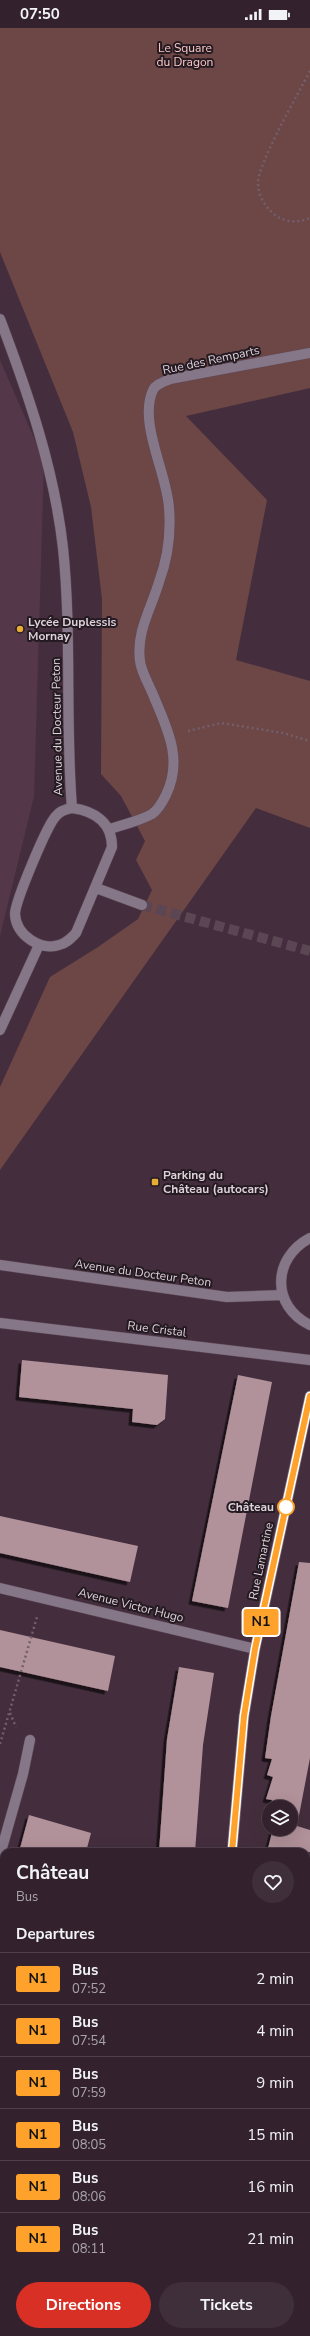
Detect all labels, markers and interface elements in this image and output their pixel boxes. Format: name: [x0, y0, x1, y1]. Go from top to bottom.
text: 07:50: [20, 4, 60, 24]
park label: Le Square du Dragon: [157, 40, 213, 70]
street label: Rue des Remparts: [161, 342, 261, 378]
place label: Lycée Duplessis Mornay: [28, 614, 117, 644]
marker: Lycée Duplessis Mornay: [15, 624, 25, 634]
street label: Avenue du Docteur Peton: [48, 658, 66, 796]
place label: Parking du Château (autocars): [163, 1167, 269, 1197]
marker: Parking du Château (autocars): [150, 1177, 160, 1187]
street label: Avenue du Docteur Peton: [74, 1255, 212, 1291]
street label: Rue Cristal: [127, 1317, 188, 1341]
marker: Château: [277, 1498, 295, 1516]
place label: Château: [228, 1499, 274, 1515]
street label: Rue Lamartine: [245, 1521, 277, 1601]
street label: Avenue Victor Hugo: [77, 1584, 186, 1626]
line badge: N1: [243, 1609, 279, 1635]
text: N1: [252, 1612, 270, 1631]
map controls: [262, 1800, 298, 1836]
button: layers: [262, 1800, 298, 1836]
text: Château: [16, 1860, 89, 1886]
button: heart: [252, 1861, 294, 1903]
text: Bus: [16, 1888, 38, 1906]
text: Departures: [16, 1924, 95, 1944]
text: Bus: [72, 1960, 98, 1980]
text: N1: [29, 1969, 47, 1988]
text: 2 min: [256, 1969, 294, 1989]
text: 07:52: [72, 1980, 106, 1998]
text: Bus: [72, 2012, 98, 2032]
text: N1: [29, 2021, 47, 2040]
text: 4 min: [256, 2021, 294, 2041]
text: 07:54: [72, 2032, 106, 2050]
text: Bus: [72, 2064, 98, 2084]
text: N1: [29, 2073, 47, 2092]
text: 9 min: [256, 2073, 294, 2093]
text: 07:59: [72, 2084, 106, 2102]
text: Bus: [72, 2116, 98, 2136]
text: N1: [29, 2125, 47, 2144]
text: 15 min: [247, 2125, 294, 2145]
text: 08:05: [72, 2136, 106, 2154]
text: Bus: [72, 2168, 98, 2188]
text: N1: [29, 2177, 47, 2196]
text: 16 min: [247, 2177, 294, 2197]
text: 08:06: [72, 2188, 106, 2206]
text: Bus: [72, 2220, 98, 2240]
text: N1: [29, 2229, 47, 2248]
text: 21 min: [247, 2229, 294, 2249]
text: 08:11: [72, 2240, 106, 2258]
button: Directions: [16, 2282, 151, 2328]
button: Tickets: [159, 2282, 294, 2328]

